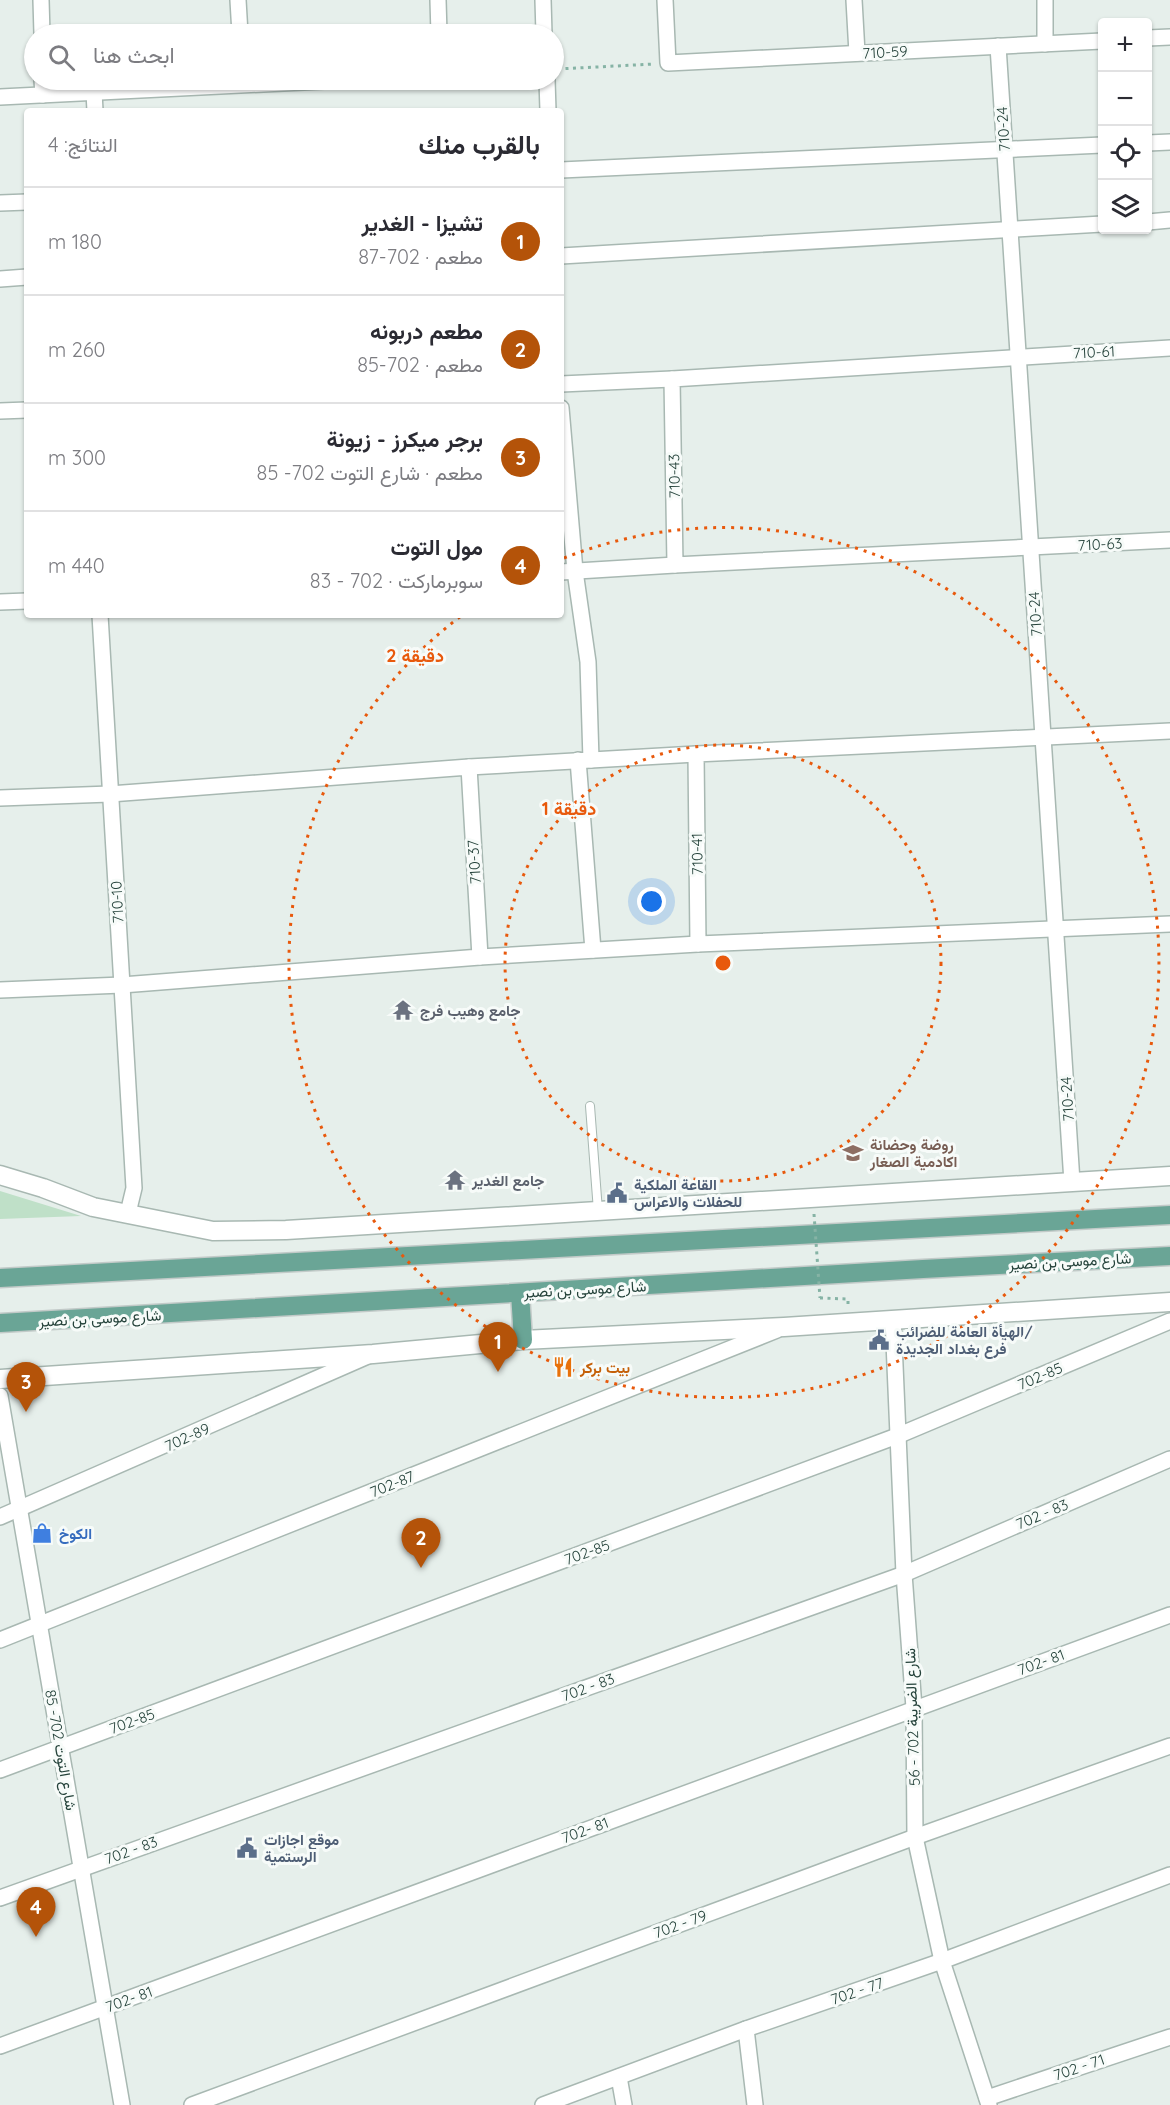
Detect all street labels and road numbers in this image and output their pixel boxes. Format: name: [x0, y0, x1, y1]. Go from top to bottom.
street label: 710-59: [862, 41, 908, 63]
street label: 710-24: [992, 106, 1014, 152]
street label: 710-61: [1072, 341, 1116, 363]
street label: 710-43: [664, 453, 684, 498]
street label: 710-63: [1077, 533, 1123, 555]
street label: 710-24: [1024, 591, 1046, 637]
street label: 710-41: [687, 833, 707, 875]
street label: 710-37: [463, 839, 485, 885]
street label: 710-10: [106, 880, 128, 924]
street label: 710-24: [1056, 1076, 1078, 1122]
street label: شارع موسى بن نصير: [1007, 1248, 1132, 1276]
street label: شارع موسى بن نصير: [522, 1276, 647, 1304]
street label: شارع موسى بن نصير: [37, 1305, 162, 1333]
street label: 702-85: [1015, 1358, 1065, 1394]
street label: 702-89: [162, 1419, 212, 1455]
street label: 702-87: [367, 1466, 417, 1501]
street label: 702 - 83: [1013, 1494, 1071, 1533]
street label: 702-85: [562, 1535, 612, 1569]
street label: 702- 81: [1015, 1645, 1067, 1679]
street label: شارع الضريبة 702 - 56: [900, 1648, 926, 1786]
street label: 702 - 83: [559, 1669, 617, 1705]
street label: شارع التوت 702- 85: [39, 1688, 81, 1812]
street label: 702-85: [107, 1704, 157, 1738]
street label: 702- 81: [559, 1813, 611, 1847]
street label: 702 - 83: [102, 1832, 160, 1868]
street label: 702 - 79: [651, 1906, 709, 1942]
street label: 702 - 77: [828, 1973, 886, 2009]
street label: 702- 81: [103, 1982, 155, 2016]
street label: 702 - 71: [1051, 2049, 1107, 2085]

